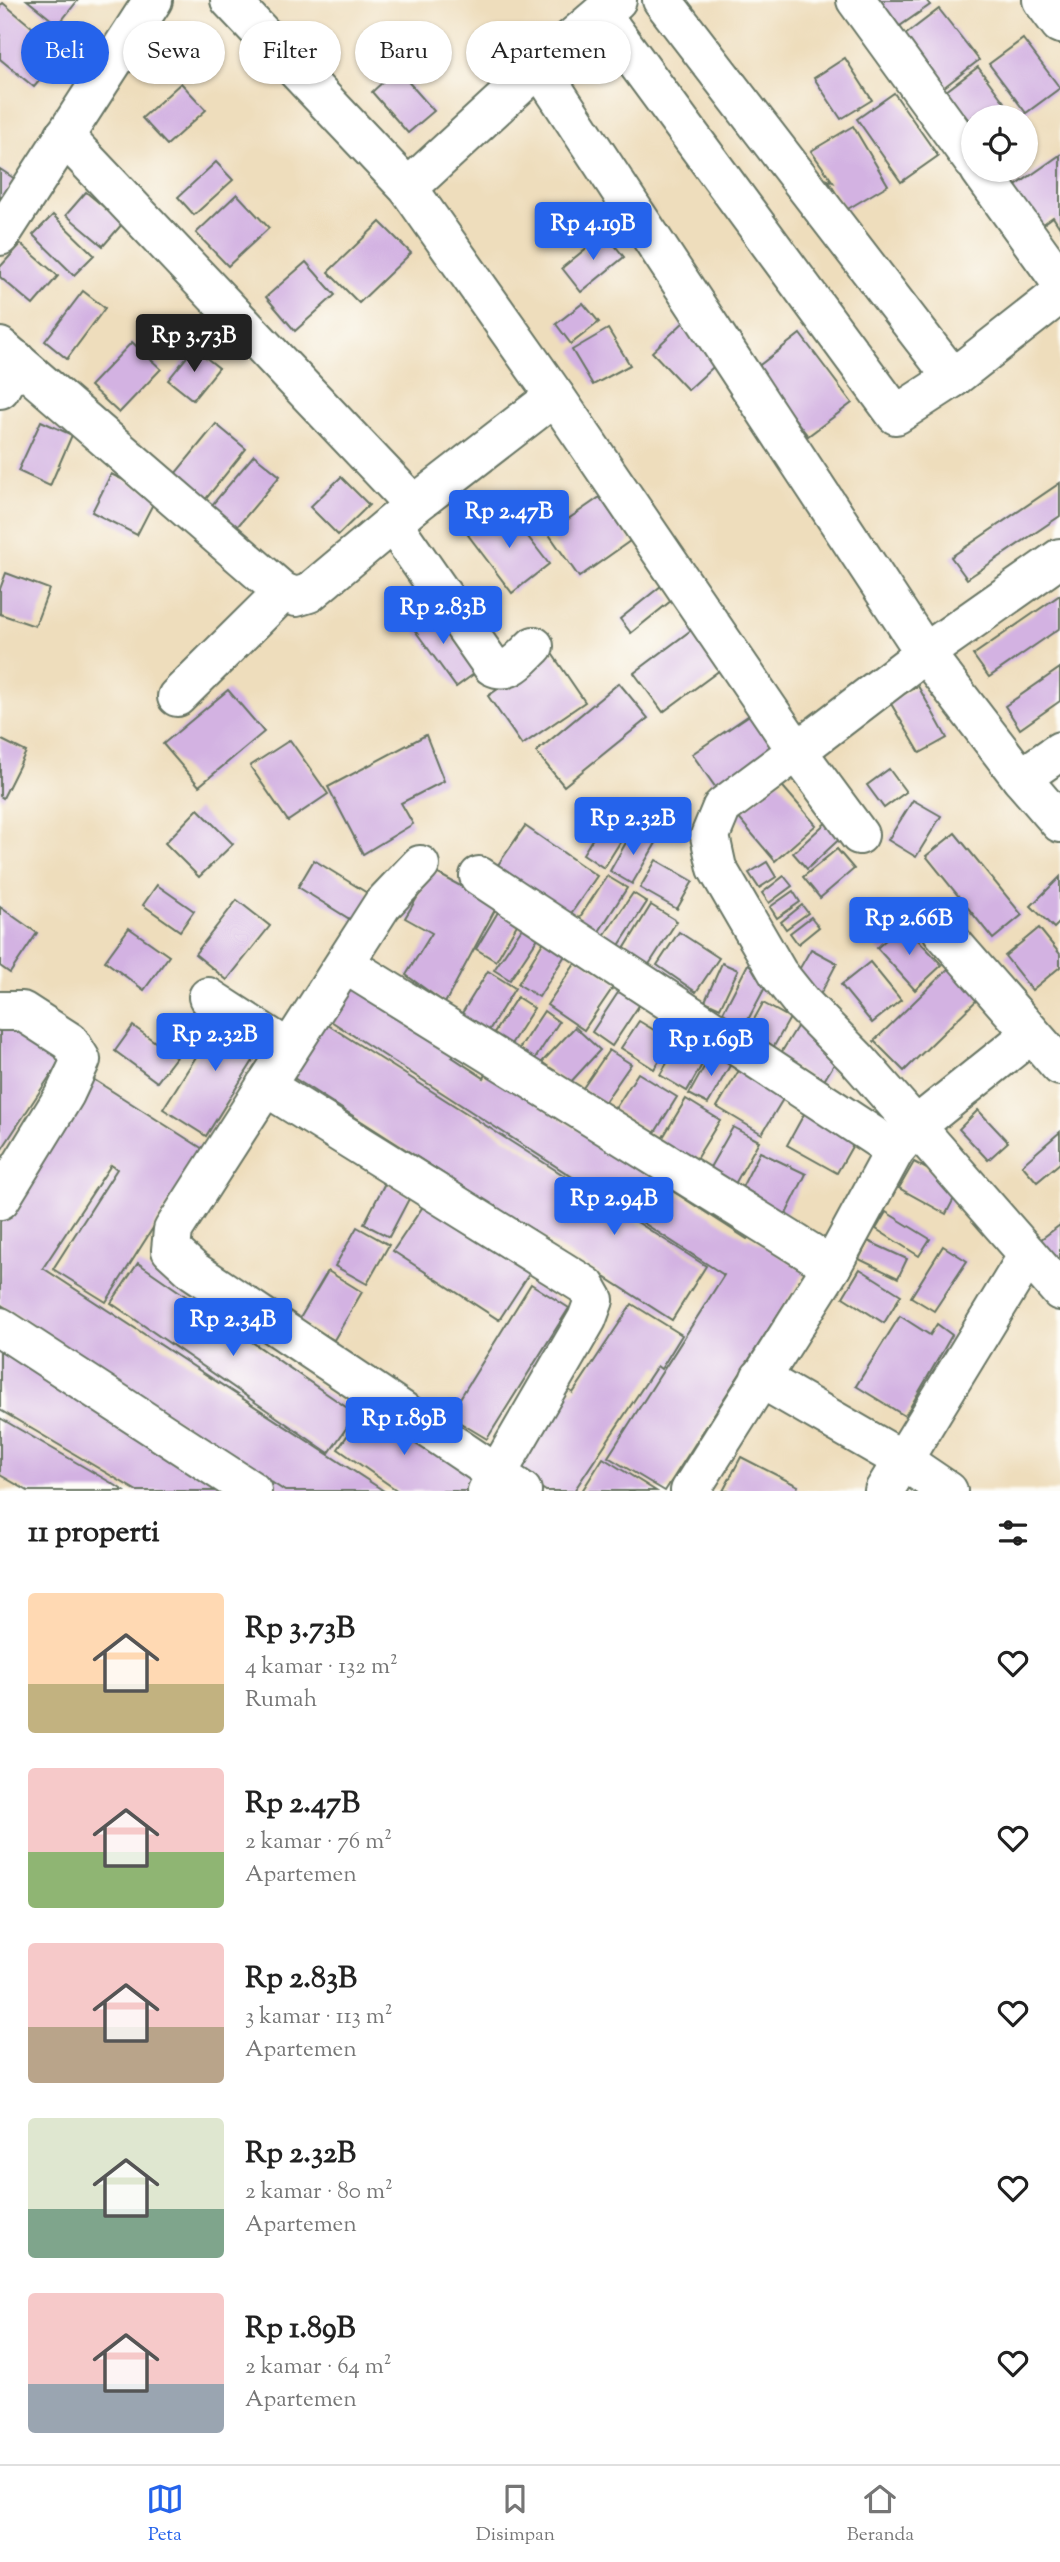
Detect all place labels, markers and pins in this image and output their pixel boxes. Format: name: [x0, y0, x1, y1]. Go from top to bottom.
pin: Rp 4.19B: [521, 202, 665, 262]
pin: Rp 3.73B: [122, 314, 266, 374]
pin: Rp 2.47B: [437, 490, 581, 550]
pin: Rp 2.83B: [371, 586, 515, 646]
pin: Rp 2.32B: [561, 798, 705, 857]
pin: Rp 2.66B: [837, 898, 981, 957]
pin: Rp 2.32B: [143, 1014, 287, 1073]
pin: Rp 1.69B: [639, 1018, 783, 1078]
pin: Rp 2.94B: [542, 1178, 686, 1237]
pin: Rp 2.34B: [161, 1298, 305, 1358]
pin: Rp 1.89B: [332, 1398, 476, 1457]

